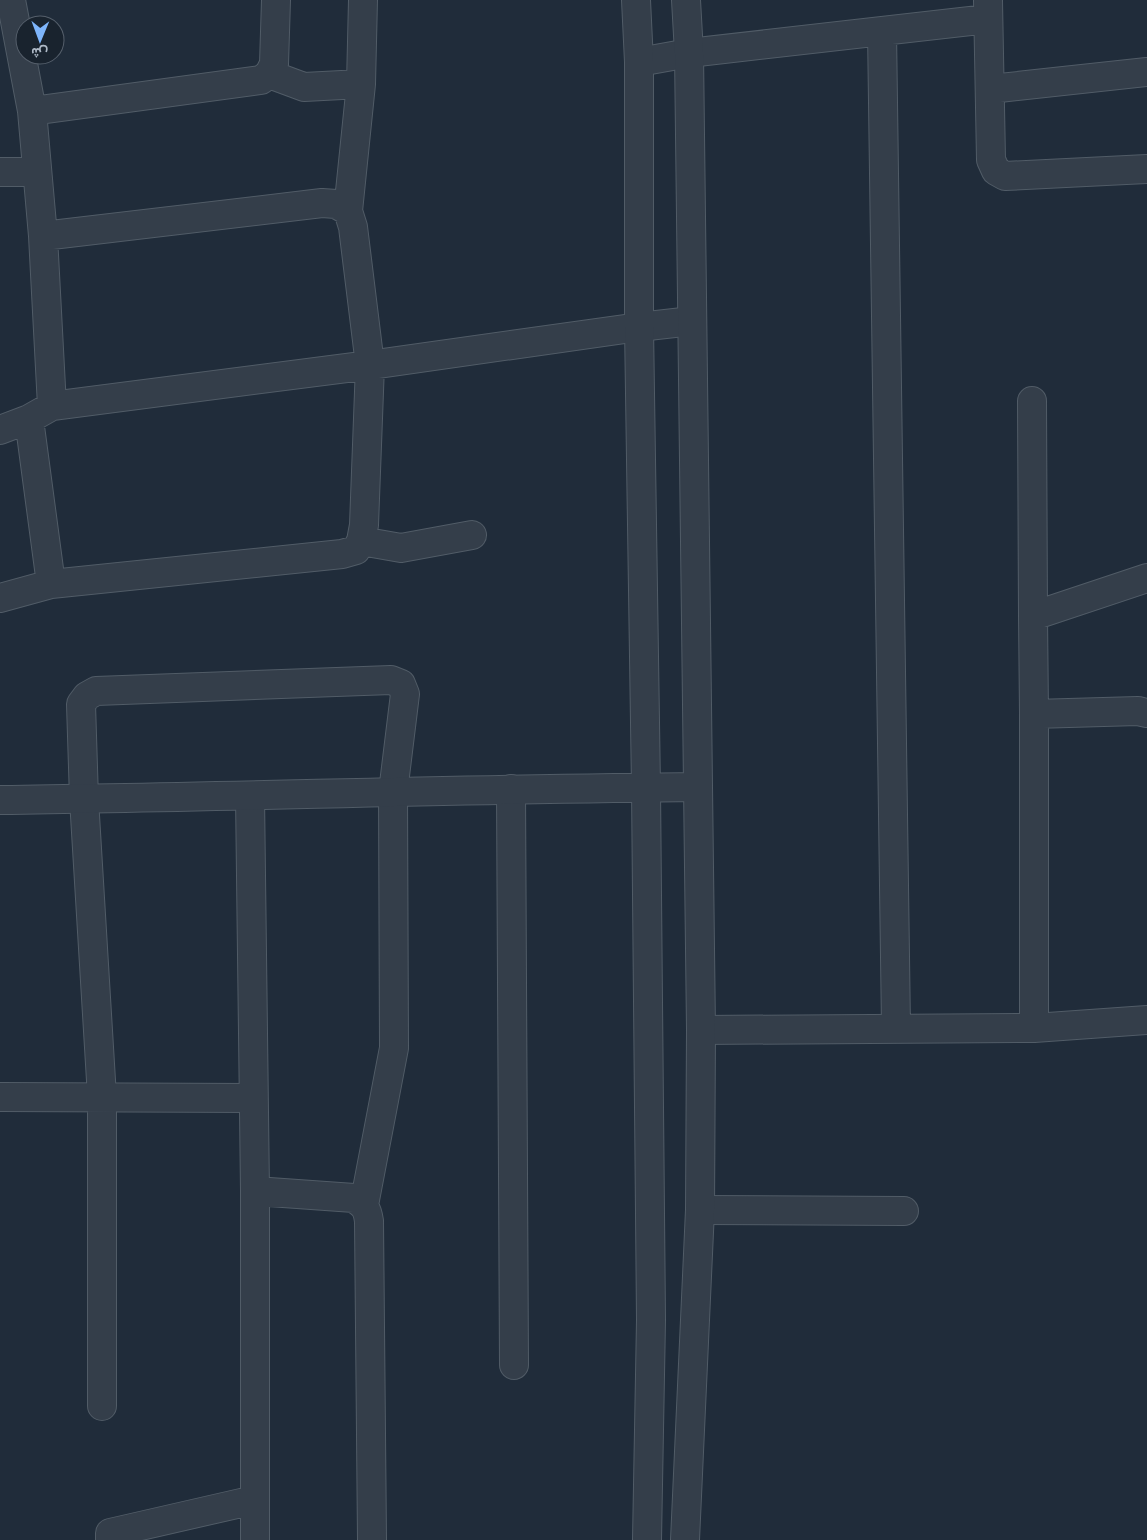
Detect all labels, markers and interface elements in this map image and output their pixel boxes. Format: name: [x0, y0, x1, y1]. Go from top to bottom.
north arrow: [15, 15, 65, 65]
text: ش: [31, 44, 48, 62]

